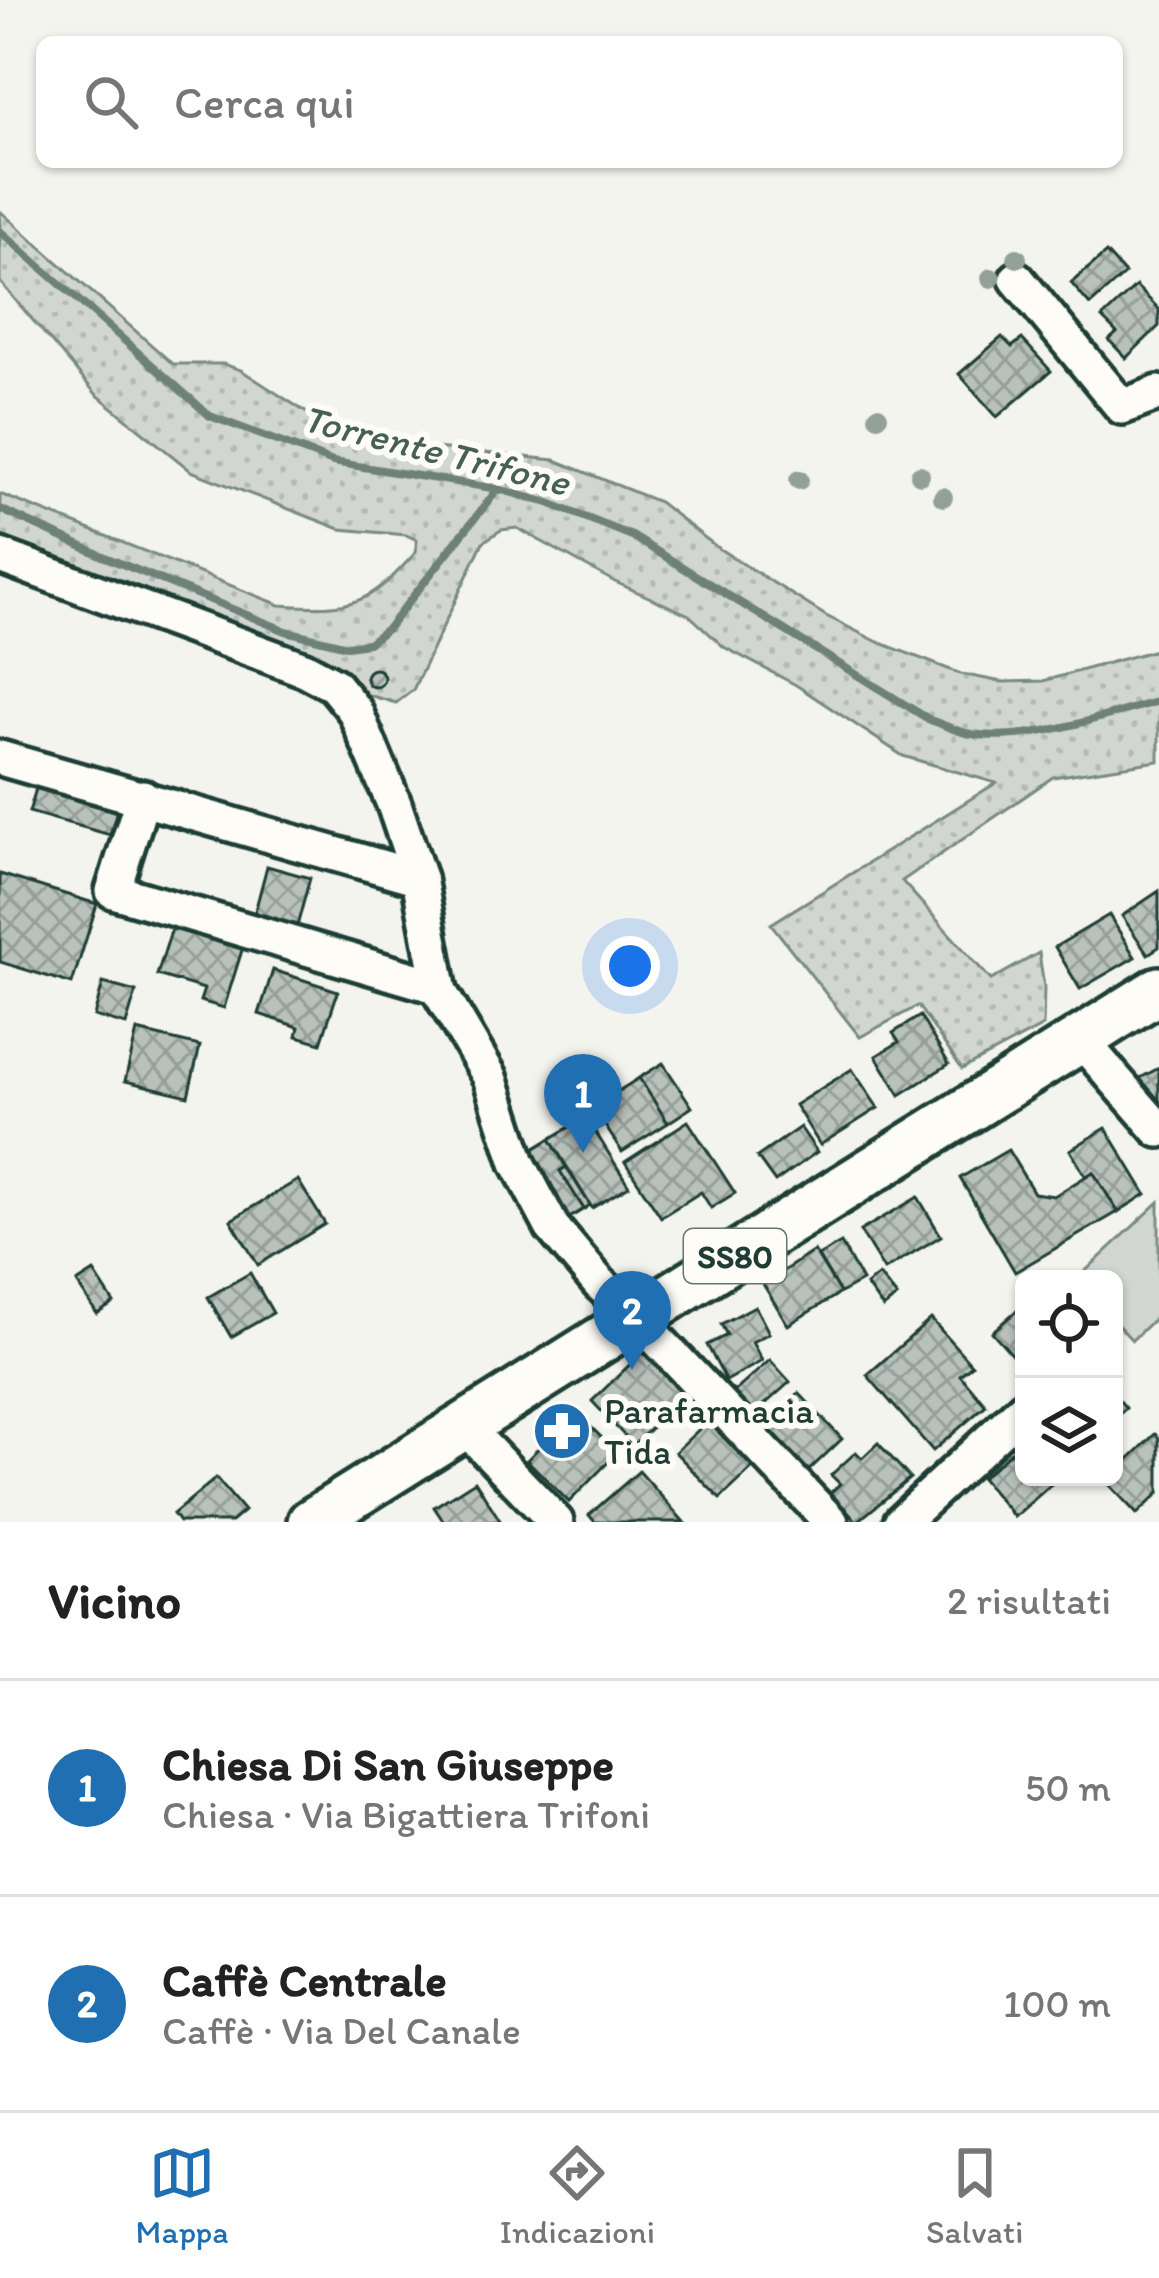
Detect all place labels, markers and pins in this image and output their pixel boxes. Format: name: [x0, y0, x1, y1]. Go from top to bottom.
pin: 1: [544, 1054, 622, 1153]
pin: 2: [593, 1271, 671, 1370]
place label: Parafarmacia Tida: [604, 1389, 814, 1473]
pharmacy icon: Parafarmacia Tida: [531, 1400, 593, 1462]

